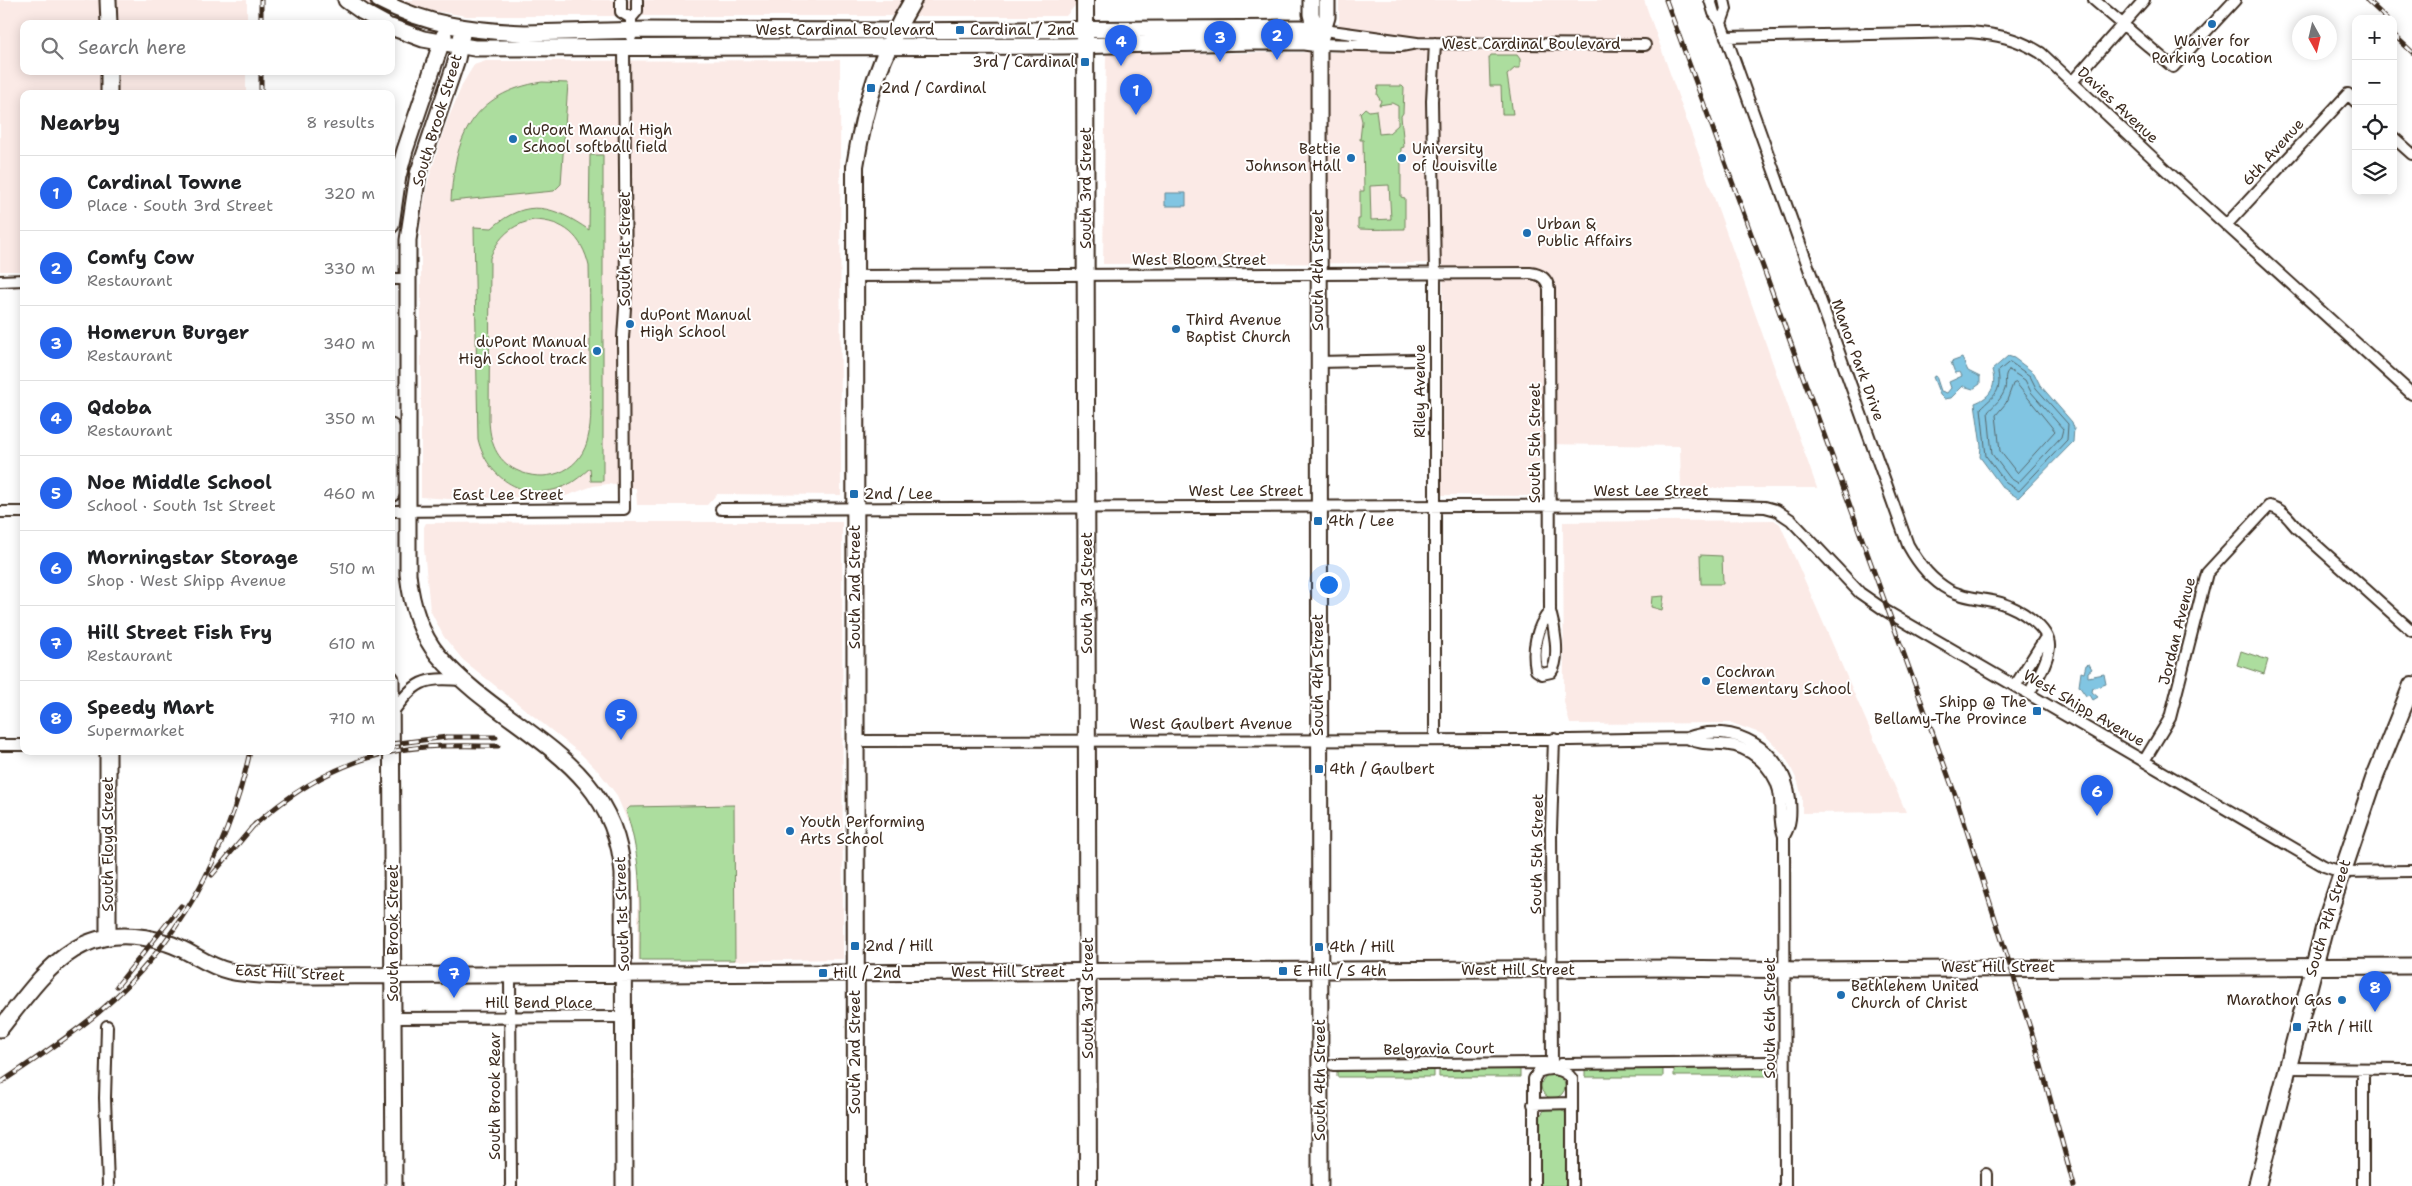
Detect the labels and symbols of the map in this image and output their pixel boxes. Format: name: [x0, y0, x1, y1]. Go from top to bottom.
north arrow: [2292, 15, 2337, 60]
marker: Waiver for Parking Location: [2206, 18, 2218, 30]
pin: 2: [1261, 19, 1293, 60]
street label: West Cardinal Boulevard: [755, 20, 935, 40]
place label: Cardinal / 2nd: [970, 20, 1076, 40]
pin: 3: [1204, 21, 1236, 62]
marker: Cardinal / 2nd: [954, 24, 966, 36]
pin: 4: [1105, 25, 1137, 66]
place label: Waiver for Parking Location: [2151, 31, 2273, 68]
street label: West Cardinal Boulevard: [1441, 34, 1621, 54]
street label: South Brook Street: [407, 51, 467, 189]
place label: 3rd / Cardinal: [972, 52, 1075, 72]
marker: 3rd / Cardinal: [1079, 56, 1091, 68]
street label: Davies Avenue: [2073, 62, 2163, 148]
pin: 1: [1120, 74, 1152, 115]
place label: 2nd / Cardinal: [881, 78, 987, 98]
marker: 2nd / Cardinal: [865, 82, 877, 94]
street label: 6th Avenue: [2238, 114, 2308, 190]
place label: duPont Manual High School softball field: [523, 120, 672, 157]
street label: South 3rd Street: [1076, 127, 1096, 249]
marker: duPont Manual High School softball field: [507, 133, 519, 145]
place label: Bettie Johnson Hall: [1245, 139, 1341, 176]
place label: University of Louisville: [1412, 139, 1498, 176]
marker: Bettie Johnson Hall: [1345, 152, 1357, 164]
marker: University of Louisville: [1396, 152, 1408, 164]
street label: South 1st Street: [615, 191, 635, 307]
street label: South 4th Street: [1308, 209, 1328, 331]
place label: Urban & Public Affairs: [1537, 214, 1632, 251]
marker: Urban & Public Affairs: [1521, 227, 1533, 239]
street label: West Bloom Street: [1132, 250, 1266, 270]
street label: Manor Park Drive: [1827, 296, 1889, 424]
place label: duPont Manual High School: [640, 305, 751, 342]
place label: Third Avenue Baptist Church: [1186, 310, 1291, 347]
marker: duPont Manual High School: [624, 318, 636, 330]
marker: Third Avenue Baptist Church: [1170, 323, 1182, 335]
place label: duPont Manual High School track: [459, 332, 587, 369]
street label: Riley Avenue: [1410, 344, 1430, 438]
marker: duPont Manual High School track: [591, 345, 603, 357]
street label: South 5th Street: [1525, 383, 1545, 503]
street label: West Lee Street: [1189, 481, 1303, 501]
street label: West Lee Street: [1594, 481, 1708, 501]
place label: 2nd / Lee: [864, 484, 933, 504]
street label: East Lee Street: [452, 485, 564, 505]
marker: 2nd / Lee: [848, 488, 860, 500]
place label: 4th / Lee: [1328, 511, 1394, 531]
marker: 4th / Lee: [1312, 515, 1324, 527]
street label: South 2nd Street: [845, 525, 865, 649]
street label: South 3rd Street: [1077, 532, 1097, 654]
your location: [1316, 572, 1342, 598]
street label: Jordan Avenue: [2154, 575, 2200, 687]
street label: South 4th Street: [1308, 614, 1328, 736]
place label: Cochran Elementary School: [1716, 662, 1852, 699]
street label: West Shipp Avenue: [2019, 665, 2149, 751]
marker: Cochran Elementary School: [1700, 675, 1712, 687]
place label: Shipp @ The Bellamy-The Province: [1874, 692, 2027, 729]
pin: 5: [605, 699, 637, 740]
marker: Shipp @ The Bellamy-The Province: [2031, 705, 2043, 717]
street label: West Gaulbert Avenue: [1130, 714, 1292, 734]
place label: 4th / Gaulbert: [1329, 759, 1435, 779]
marker: 4th / Gaulbert: [1313, 763, 1325, 775]
pin: 6: [2081, 775, 2113, 816]
street label: South Floyd Street: [98, 776, 118, 912]
street label: South 5th Street: [1526, 793, 1548, 915]
place label: Youth Performing Arts School: [800, 812, 925, 849]
marker: Youth Performing Arts School: [784, 825, 796, 837]
street label: South 1st Street: [610, 856, 634, 972]
street label: South 7th Street: [2301, 857, 2355, 979]
street label: South Brook Street: [383, 864, 403, 1002]
place label: 2nd / Hill: [865, 936, 934, 956]
street label: South 3rd Street: [1078, 937, 1098, 1059]
place label: 4th / Hill: [1329, 937, 1395, 957]
marker: 2nd / Hill: [849, 940, 861, 952]
marker: 4th / Hill: [1313, 941, 1325, 953]
pin: 7: [438, 957, 470, 998]
street label: South 6th Street: [1760, 957, 1780, 1079]
street label: West Hill Street: [1941, 957, 2055, 977]
street label: East Hill Street: [234, 960, 346, 986]
street label: West Hill Street: [1461, 960, 1575, 980]
place label: E Hill / S 4th: [1293, 961, 1387, 981]
street label: West Hill Street: [951, 962, 1065, 982]
place label: Hill / 2nd: [833, 963, 902, 983]
marker: E Hill / S 4th: [1277, 965, 1289, 977]
marker: Hill / 2nd: [817, 967, 829, 979]
pin: 8: [2359, 971, 2391, 1012]
place label: Bethlehem United Church of Christ: [1851, 976, 1979, 1013]
marker: Bethlehem United Church of Christ: [1835, 989, 1847, 1001]
street label: South 2nd Street: [845, 990, 865, 1114]
place label: Marathon Gas: [2226, 990, 2332, 1010]
street label: Hill Bend Place: [485, 993, 593, 1013]
marker: Marathon Gas: [2336, 994, 2348, 1006]
place label: 7th / Hill: [2307, 1017, 2373, 1037]
street label: South 4th Street: [1310, 1019, 1330, 1141]
marker: 7th / Hill: [2291, 1021, 2303, 1033]
street label: South Brook Rear: [485, 1032, 505, 1160]
street label: Belgravia Court: [1383, 1038, 1495, 1060]

